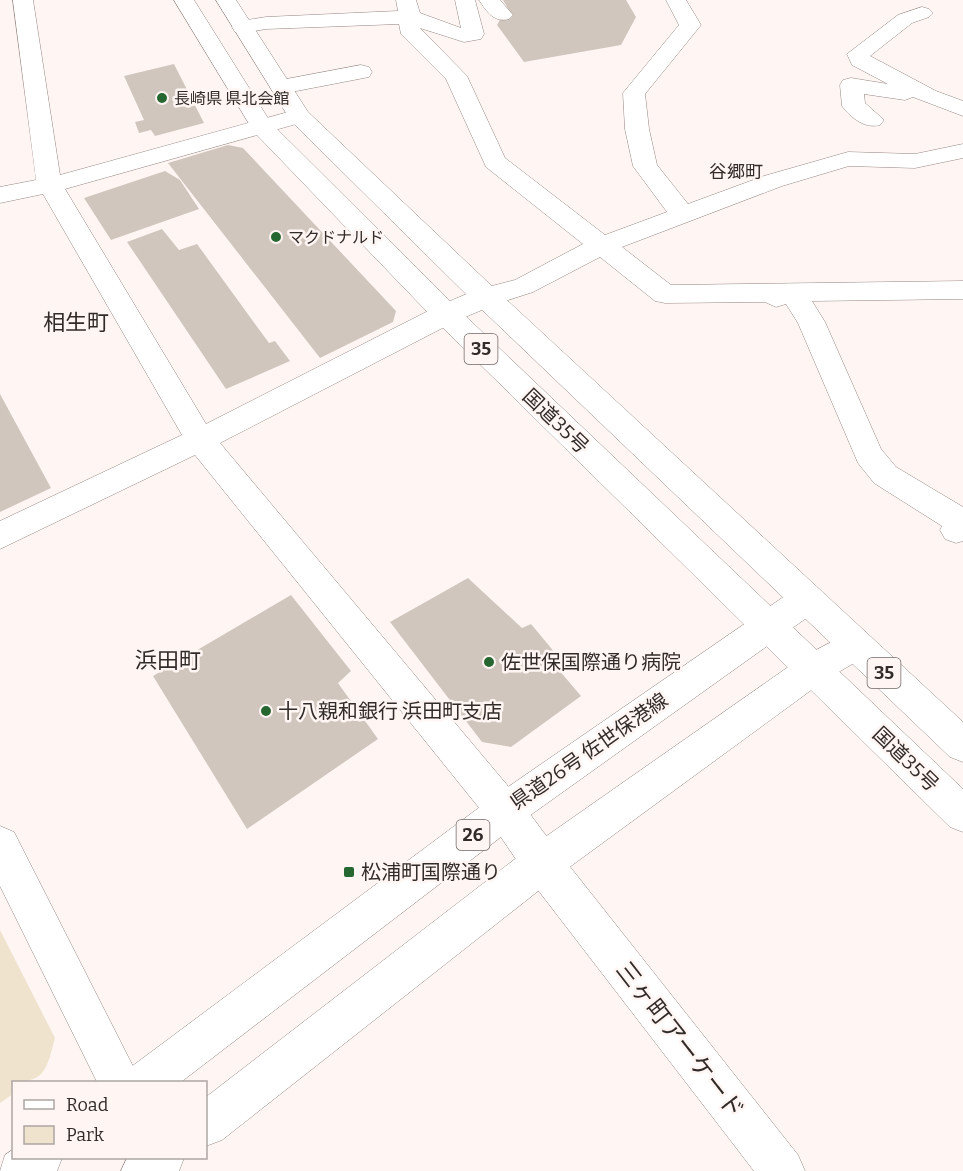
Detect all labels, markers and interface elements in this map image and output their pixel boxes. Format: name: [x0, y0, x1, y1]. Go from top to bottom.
place label: 長崎県 県北会館: [174, 89, 289, 108]
marker: 長崎県 県北会館: [155, 91, 169, 105]
district label: 谷郷町: [709, 161, 763, 183]
place label: マクドナルド: [288, 228, 384, 247]
marker: マクドナルド: [269, 230, 283, 244]
district label: 相生町: [43, 309, 109, 336]
road number: 35: [464, 334, 498, 364]
street label: 国道35号: [518, 384, 594, 458]
district label: 浜田町: [135, 647, 201, 674]
place label: 佐世保国際通り病院: [501, 650, 681, 674]
marker: 佐世保国際通り病院: [482, 655, 496, 669]
road number: 35: [868, 658, 900, 688]
street label: 県道26号 佐世保港線: [506, 688, 672, 814]
place label: 十八親和銀行 浜田町支店: [278, 699, 502, 723]
marker: 十八親和銀行 浜田町支店: [259, 704, 273, 718]
street label: 国道35号: [868, 722, 944, 796]
road number: 26: [456, 820, 490, 850]
place label: 松浦町国際通り: [361, 860, 501, 884]
marker: 松浦町国際通り: [342, 865, 356, 879]
street label: 三ヶ町アーケード: [610, 956, 750, 1124]
legend: [12, 1081, 207, 1159]
text: Road: [66, 1094, 109, 1116]
text: Park: [66, 1124, 105, 1146]

